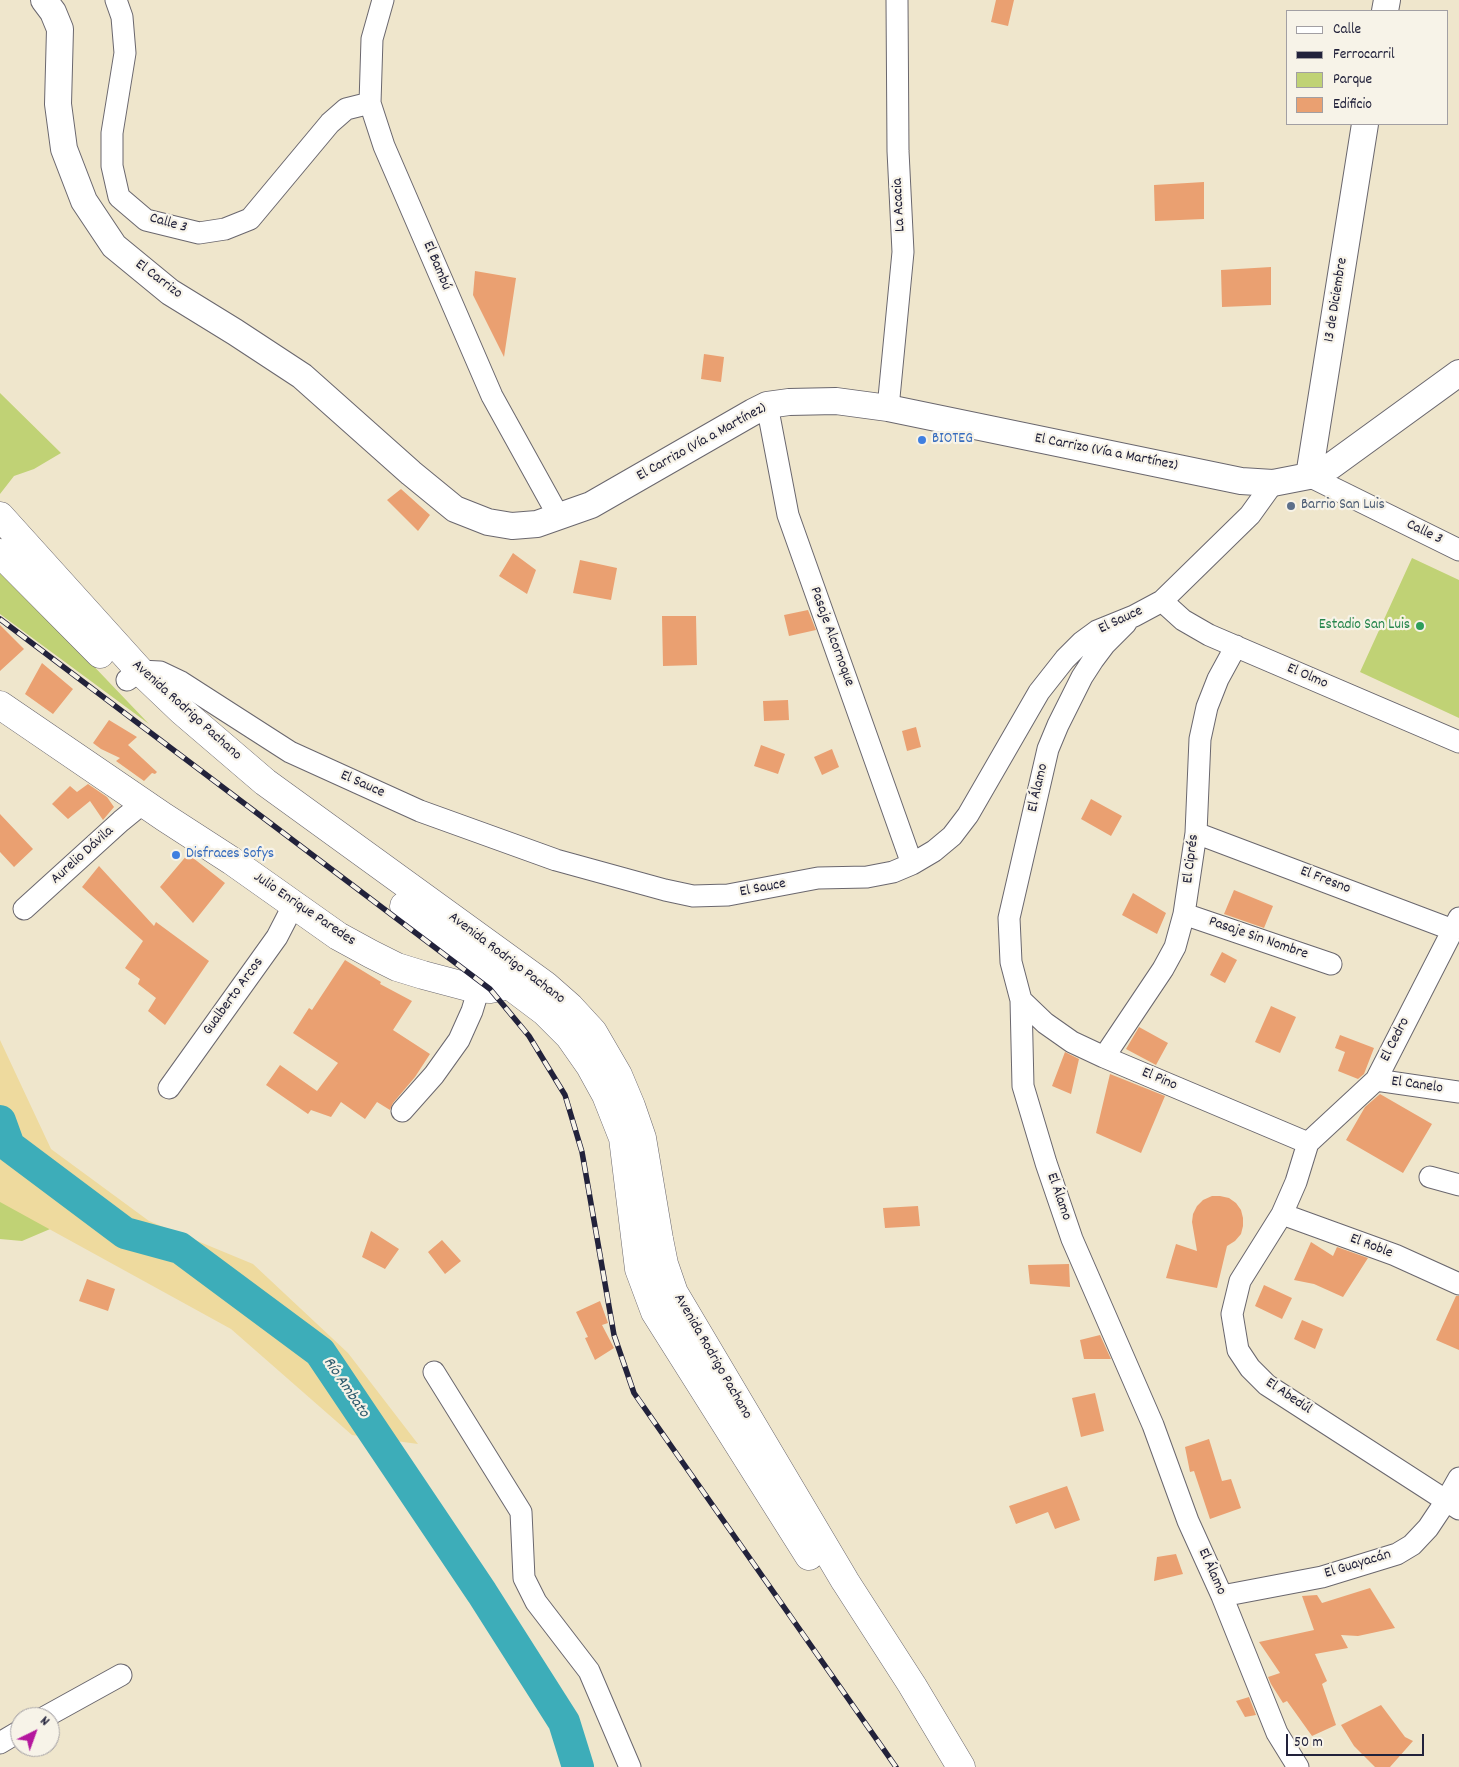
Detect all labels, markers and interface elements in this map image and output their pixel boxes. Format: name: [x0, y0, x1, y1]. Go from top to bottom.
legend: [1286, 10, 1449, 125]
text: Calle: [1333, 19, 1361, 41]
text: Ferrocarril: [1333, 44, 1395, 66]
text: Parque: [1333, 69, 1372, 91]
text: Edificio: [1333, 94, 1372, 116]
street label: La Acacia: [890, 178, 910, 232]
street label: Calle 3: [147, 210, 189, 238]
street label: El Bambú: [418, 239, 454, 293]
street label: El Carrizo: [131, 256, 185, 304]
street label: 13 de Diciembre: [1321, 256, 1353, 344]
street label: El Carrizo (Vía a Martínez): [634, 400, 770, 486]
street label: El Carrizo (Vía a Martínez): [1033, 430, 1179, 476]
place label: BIOTEG: [932, 431, 973, 449]
marker: BIOTEG: [916, 434, 928, 446]
place label: Barrio San Luis: [1301, 497, 1385, 515]
marker: Barrio San Luis: [1285, 500, 1297, 512]
street label: Calle 3: [1403, 517, 1445, 549]
street label: Pasaje Alcornoque: [805, 585, 857, 689]
street label: El Sauce: [1096, 603, 1146, 639]
place label: Estadio San Luis: [1319, 617, 1410, 635]
marker: Estadio San Luis: [1414, 620, 1426, 632]
street label: Avenida Rodrigo Pachano: [127, 657, 245, 765]
street label: El Olmo: [1284, 660, 1330, 694]
street label: El Álamo: [1025, 762, 1053, 814]
street label: El Sauce: [337, 767, 387, 803]
street label: Aurelio Dávila: [48, 823, 118, 889]
street label: El Ciprés: [1180, 833, 1204, 885]
place label: Disfraces Sofys: [186, 846, 274, 864]
marker: Disfraces Sofys: [170, 849, 182, 861]
street label: El Fresno: [1297, 863, 1353, 899]
street label: Julio Enrique Paredes: [249, 869, 359, 951]
street label: El Sauce: [738, 876, 788, 902]
street label: Avenida Rodrigo Pachano: [444, 909, 568, 1009]
street label: Pasaje Sin Nombre: [1206, 914, 1310, 964]
street label: Gualberto Arcos: [200, 955, 268, 1039]
street label: El Cedro: [1377, 1015, 1415, 1065]
street label: El Pino: [1138, 1064, 1180, 1096]
street label: El Canelo: [1390, 1073, 1444, 1099]
street label: El Álamo: [1041, 1171, 1075, 1223]
street label: El Roble: [1347, 1231, 1395, 1263]
street label: Avenida Rodrigo Pachano: [669, 1291, 755, 1423]
water label: Río Ambato: [318, 1354, 372, 1422]
street label: El Abedúl: [1261, 1375, 1315, 1419]
street label: El Álamo: [1193, 1546, 1229, 1598]
street label: El Guayacán: [1323, 1546, 1393, 1584]
north arrow: [10, 1707, 60, 1757]
text: N: [35, 1712, 54, 1731]
scale bar: [1289, 1724, 1426, 1756]
text: 50 m: [1294, 1732, 1323, 1754]

